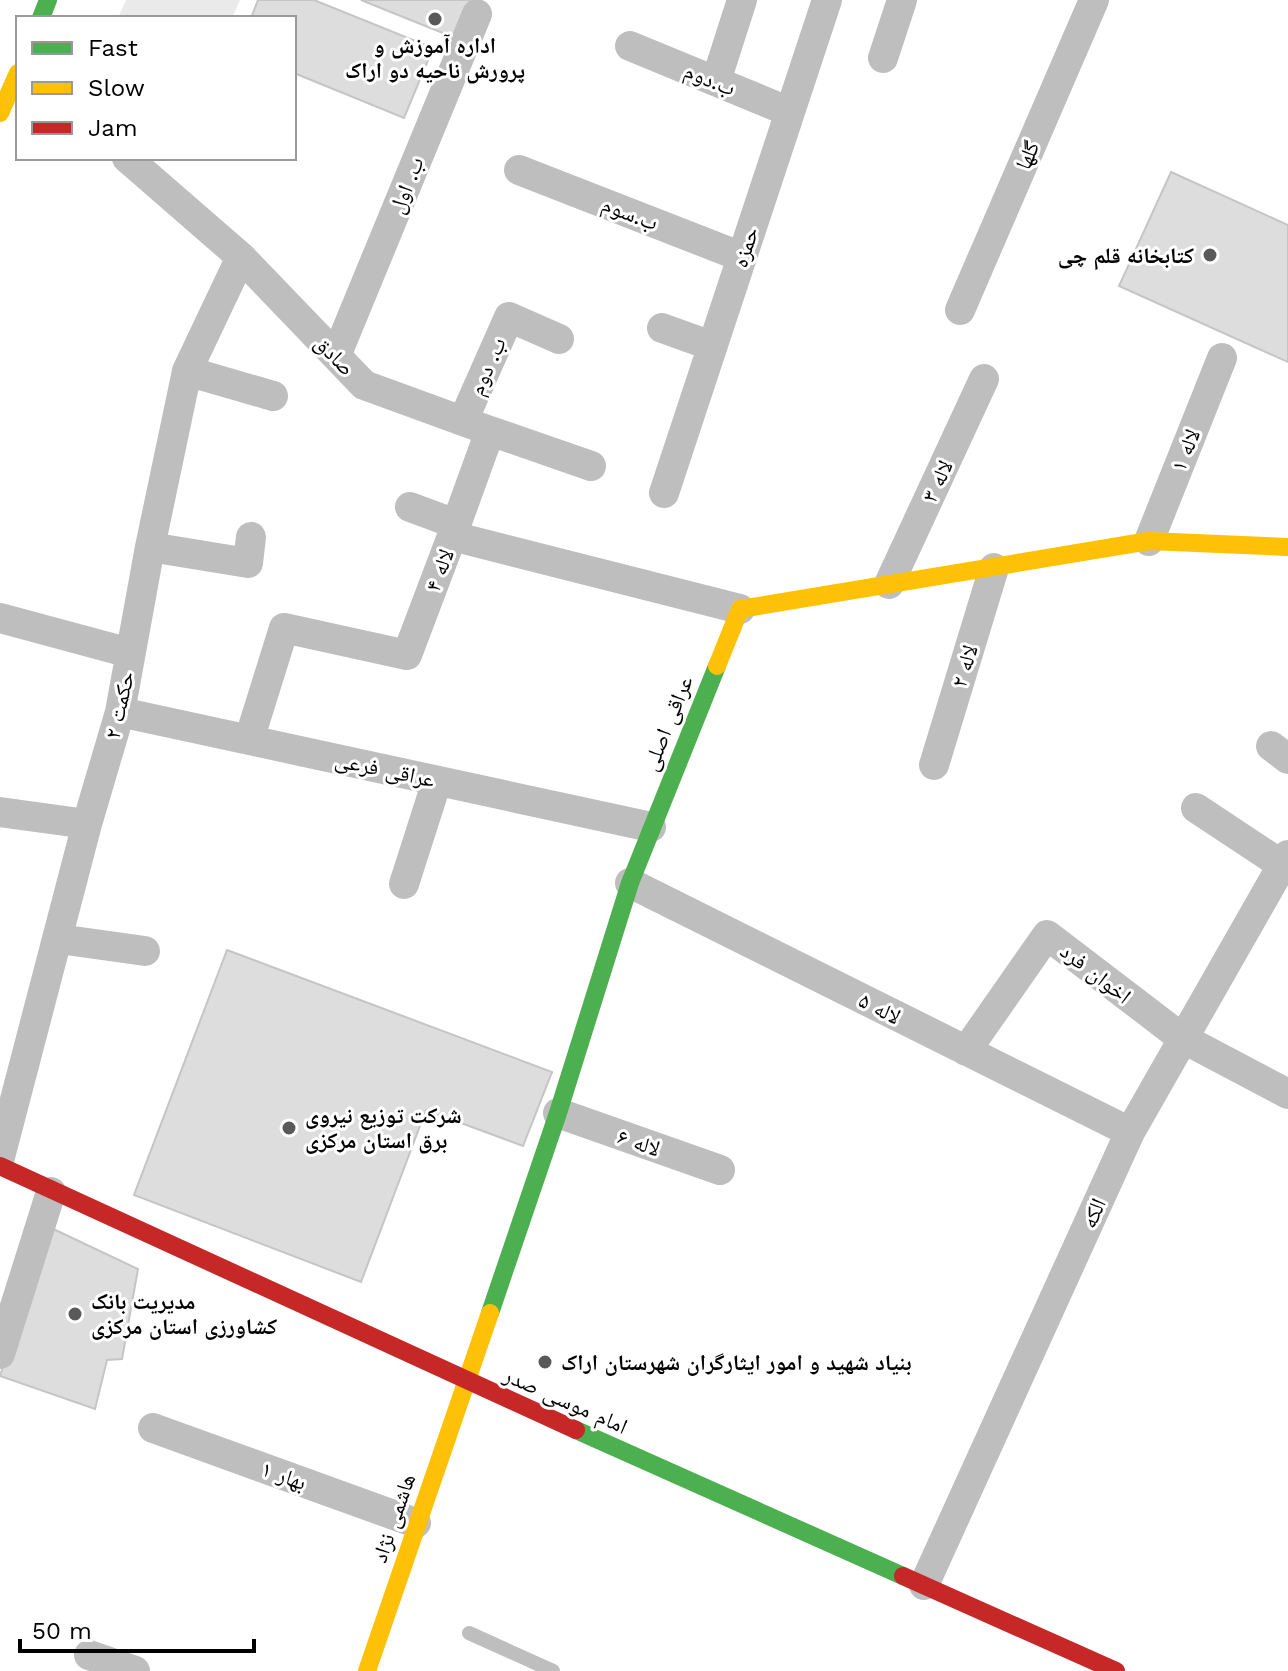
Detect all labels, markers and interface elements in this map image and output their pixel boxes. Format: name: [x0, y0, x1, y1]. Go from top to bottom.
marker: اداره آموزش و پرورش ناحیه دو اراک: [426, 10, 444, 28]
legend: [16, 16, 296, 160]
place label: اداره آموزش و پرورش ناحیه دو اراک: [345, 33, 525, 84]
text: Fast: [88, 34, 138, 62]
street label: ب.دوم: [680, 58, 739, 103]
text: Slow: [88, 74, 145, 102]
text: Jam: [88, 114, 138, 142]
street label: گلها: [1010, 137, 1045, 173]
street label: ب. اول: [384, 153, 430, 218]
street label: ب.سوم: [597, 191, 662, 237]
street label: حمزه: [727, 224, 764, 270]
place label: کتابخانه قلم چی: [1058, 243, 1194, 270]
marker: کتابخانه قلم چی: [1201, 246, 1219, 264]
street label: صادق: [309, 330, 360, 381]
street label: ب. دوم: [464, 333, 513, 400]
street label: لاله ۱: [1166, 425, 1205, 475]
street label: لاله ۳: [917, 456, 958, 506]
street label: لاله ۴: [420, 545, 459, 595]
street label: لاله ۲: [946, 642, 983, 691]
street label: حکمت ۲: [100, 669, 139, 741]
street label: عراقی اصلی: [637, 672, 699, 775]
street label: عراقی فرعی: [332, 747, 437, 793]
street label: اخوان فرد: [1055, 938, 1136, 1009]
street label: لاله ۵: [855, 987, 905, 1029]
place label: شرکت توزیع نیروی برق استان مرکزی: [305, 1103, 462, 1154]
marker: شرکت توزیع نیروی برق استان مرکزی: [280, 1119, 298, 1137]
street label: لاله ۶: [614, 1124, 663, 1161]
street label: الکه: [1076, 1194, 1111, 1232]
place label: مدیریت بانک کشاورزی استان مرکزی: [91, 1289, 277, 1340]
marker: مدیریت بانک کشاورزی استان مرکزی: [66, 1305, 84, 1323]
place label: بنیاد شهید و امور ایثارگران شهرستان اراک: [561, 1350, 912, 1376]
marker: بنیاد شهید و امور ایثارگران شهرستان اراک: [536, 1353, 554, 1371]
street label: امام موسی صدر: [498, 1362, 632, 1441]
street label: بهار ۱: [258, 1456, 310, 1495]
street label: هاشمی نژاد: [367, 1471, 421, 1566]
scale bar: [20, 1603, 254, 1653]
text: 50 m: [32, 1617, 92, 1645]

